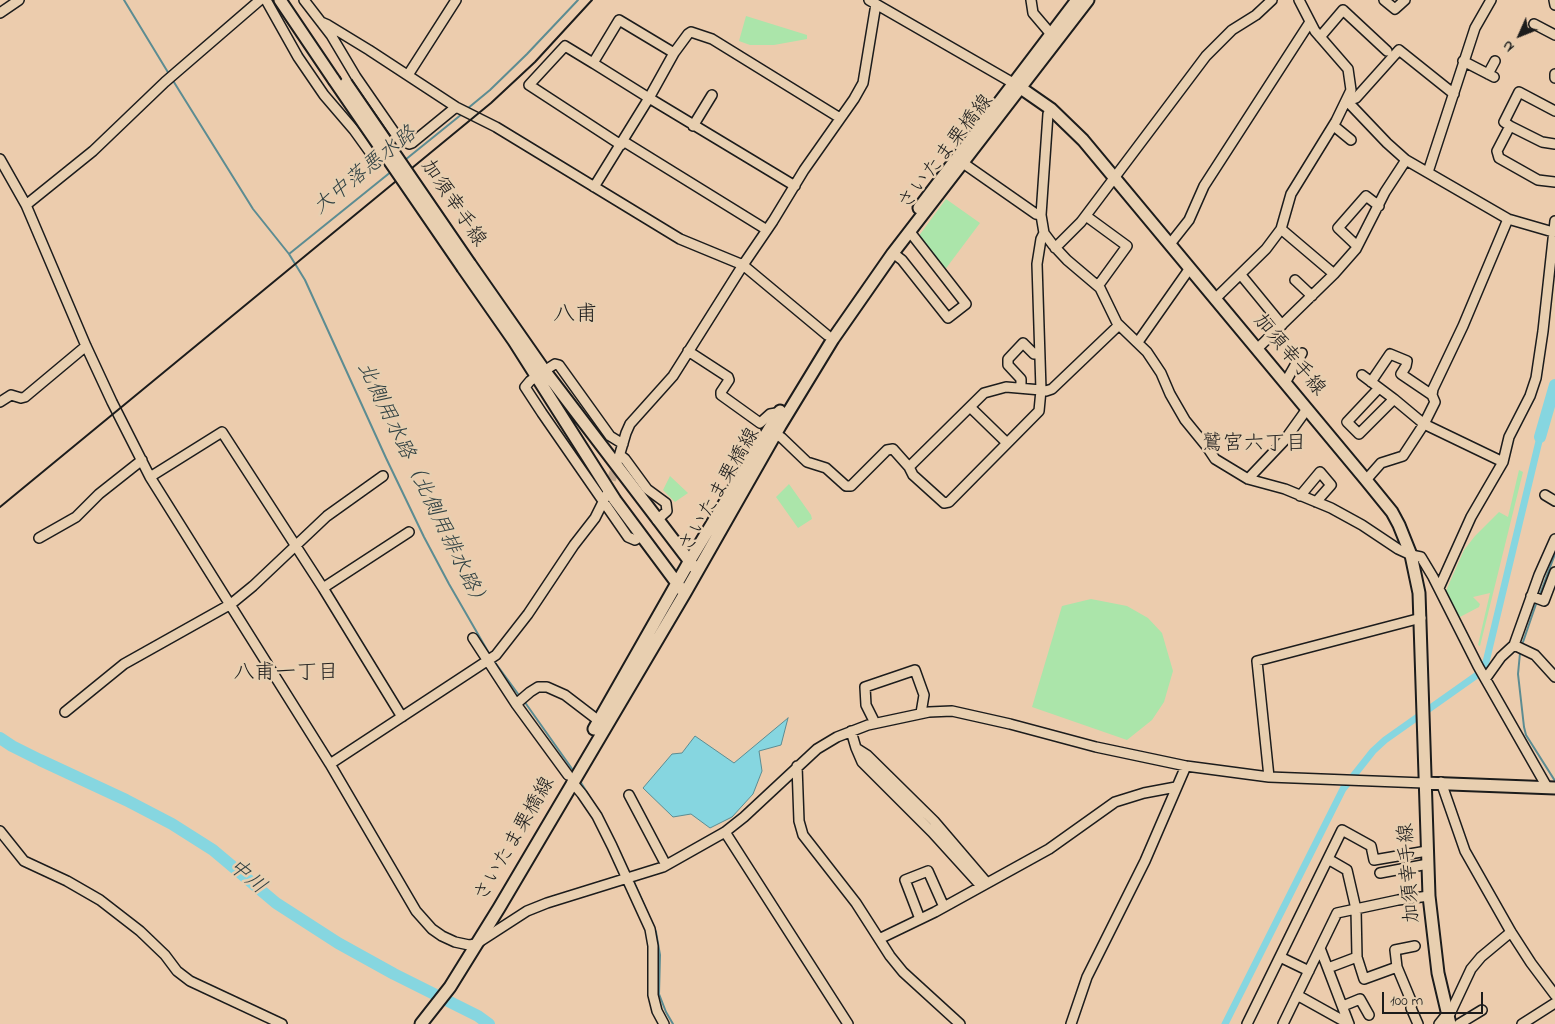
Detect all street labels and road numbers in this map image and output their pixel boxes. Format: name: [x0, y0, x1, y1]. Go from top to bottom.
street label: さいたま栗橋線: [894, 90, 1000, 216]
street label: 加須幸手線: [414, 156, 490, 252]
street label: 加須幸手線: [1247, 310, 1329, 402]
street label: さいたま栗橋線: [676, 424, 766, 558]
street label: さいたま栗橋線: [471, 773, 561, 907]
street label: 加須幸手線: [1396, 822, 1426, 924]

